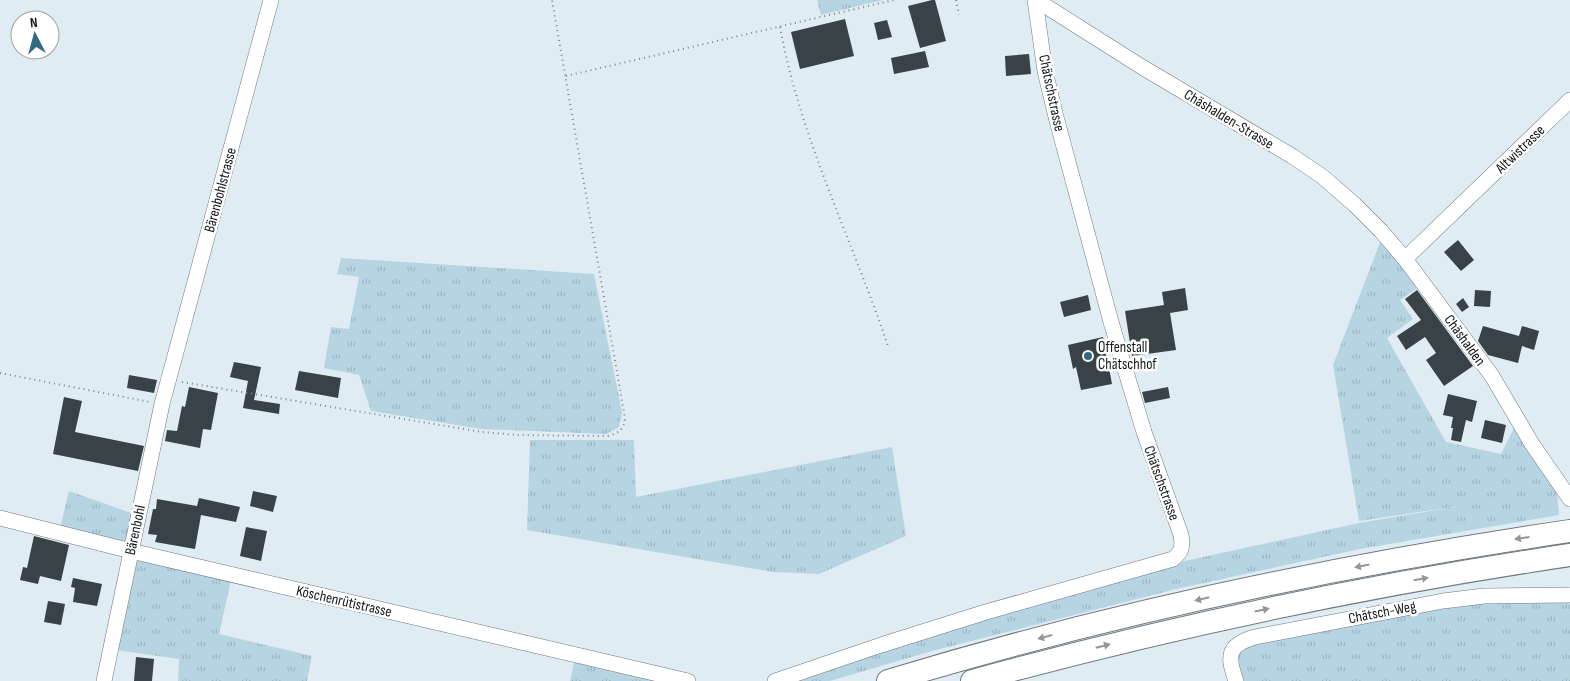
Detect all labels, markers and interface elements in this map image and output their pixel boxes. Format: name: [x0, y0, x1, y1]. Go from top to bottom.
north arrow: [10, 10, 60, 60]
text: N: [29, 14, 38, 31]
street label: Chätschstrasse: [1034, 53, 1069, 133]
street label: Chäshalden-Strasse: [1180, 85, 1277, 154]
street label: Altwistrasse: [1491, 121, 1549, 178]
street label: Bärenbohlstrasse: [200, 146, 241, 235]
street label: Chäshalden: [1440, 311, 1489, 370]
place label: Offenstall Chätschhof: [1098, 338, 1157, 374]
marker: Offenstall Chätschhof: [1082, 350, 1094, 362]
street label: Chätschstrasse: [1139, 443, 1184, 523]
street label: Bärenbohl: [121, 503, 150, 557]
one-way arrow: [1513, 535, 1529, 543]
one-way arrow: [1354, 562, 1369, 570]
one-way arrow: [1414, 574, 1430, 582]
street label: Köschenrütistrasse: [294, 581, 393, 622]
one-way arrow: [1195, 595, 1210, 603]
street label: Chätsch-Weg: [1347, 597, 1417, 628]
one-way arrow: [1254, 606, 1269, 614]
one-way arrow: [1037, 634, 1052, 642]
one-way arrow: [1096, 642, 1111, 650]

